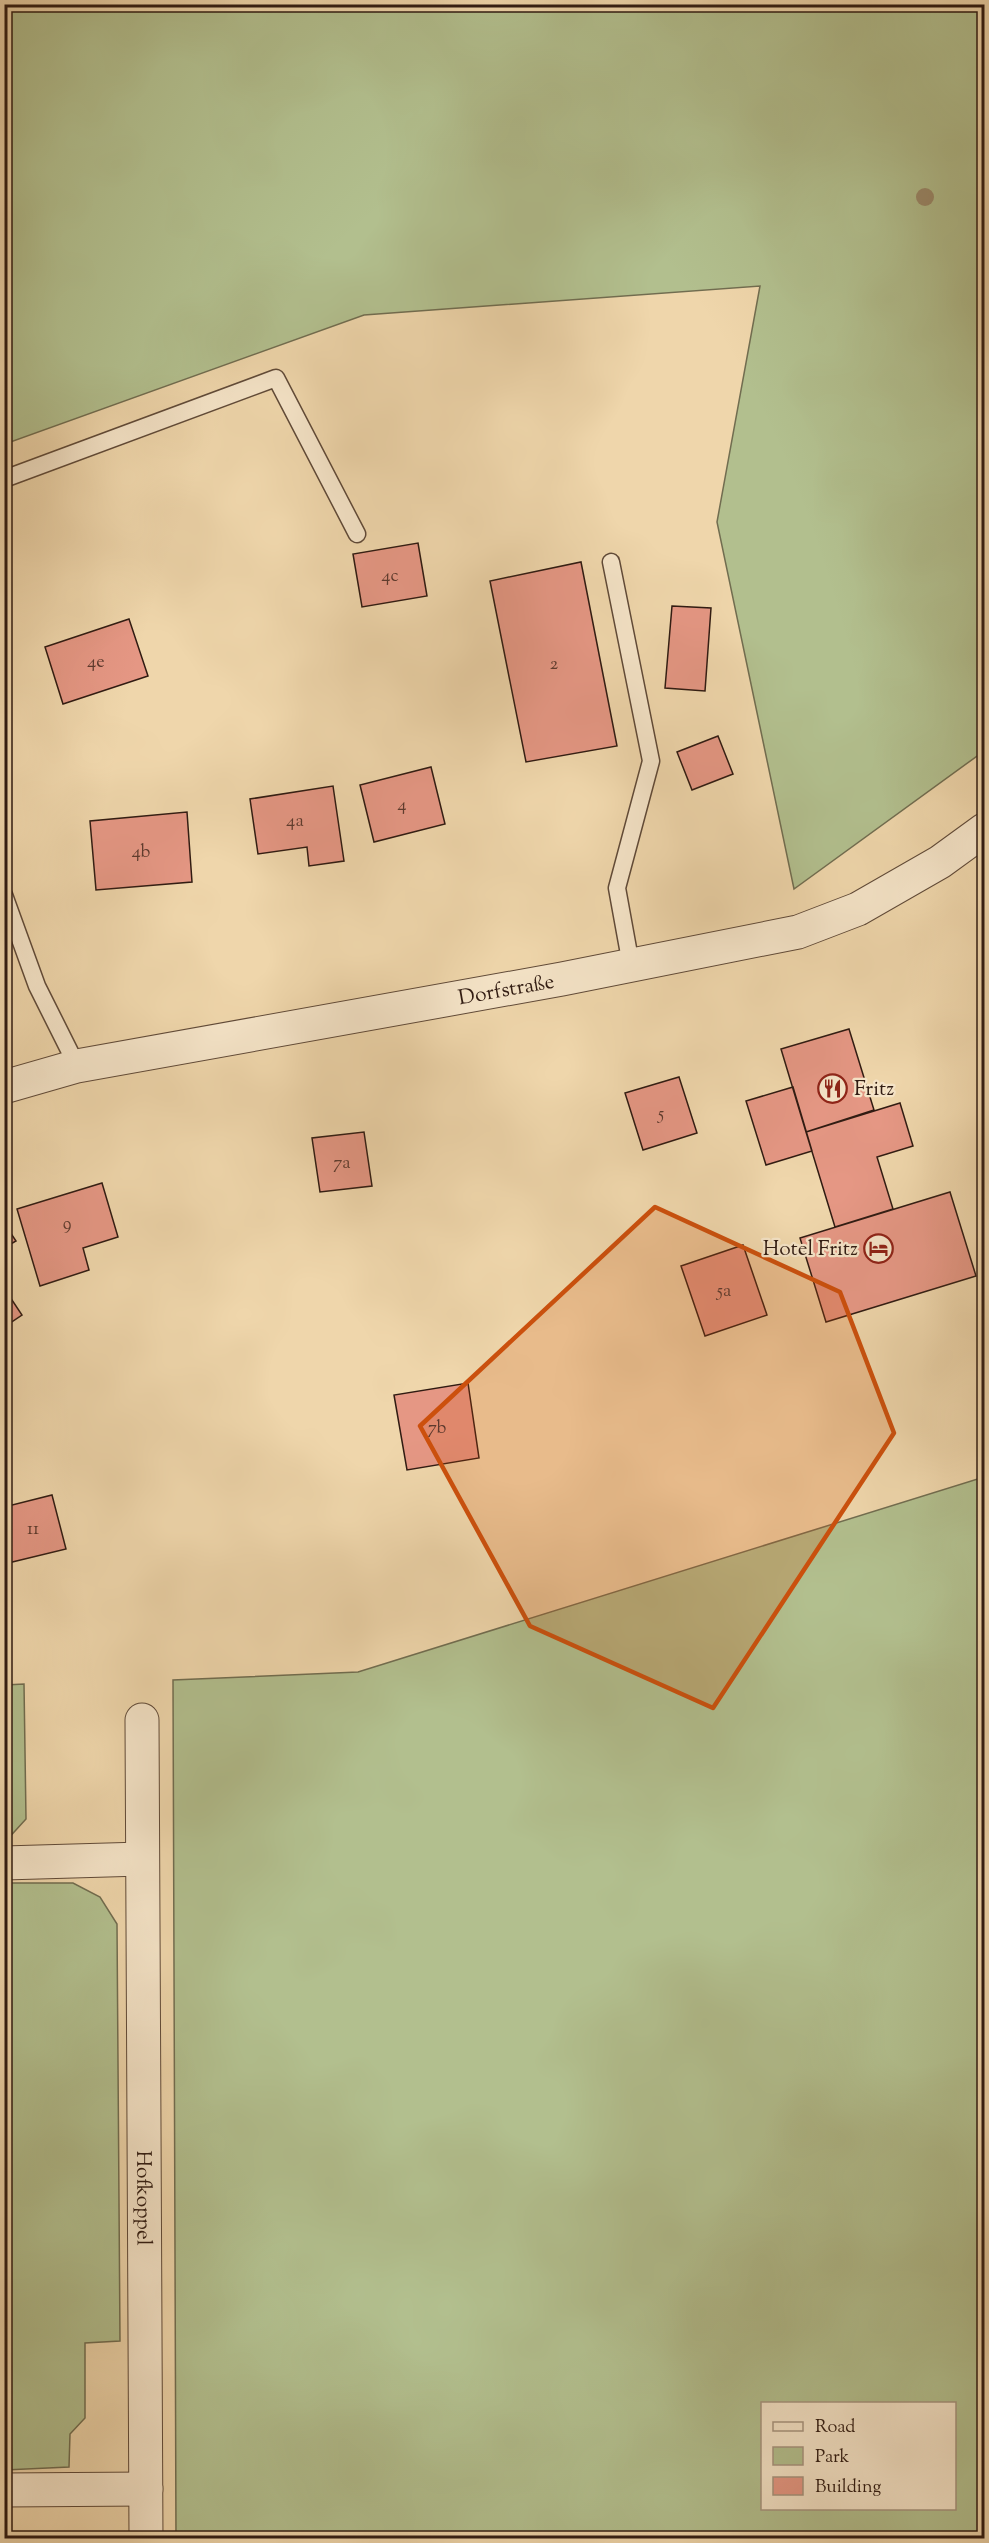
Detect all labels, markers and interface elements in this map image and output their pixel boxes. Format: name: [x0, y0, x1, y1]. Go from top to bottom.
house number: 4c: [381, 564, 399, 590]
house number: 4e: [87, 650, 105, 676]
house number: 2: [550, 652, 559, 678]
house number: 4: [397, 793, 407, 819]
house number: 4a: [286, 809, 304, 835]
house number: 4b: [132, 840, 151, 866]
street label: Dorfstraße: [456, 968, 557, 1014]
restaurant icon: Fritz: [817, 1072, 849, 1104]
place label: Fritz: [854, 1075, 894, 1105]
house number: 5: [657, 1102, 664, 1128]
house number: 7a: [333, 1151, 351, 1177]
house number: 9: [63, 1212, 72, 1238]
hotel icon: Hotel Fritz: [863, 1232, 895, 1264]
place label: Hotel Fritz: [763, 1235, 858, 1265]
house number: 5a: [716, 1279, 731, 1305]
house number: 7b: [428, 1416, 446, 1442]
house number: 11: [27, 1517, 39, 1543]
street label: Hofkoppel: [127, 2150, 158, 2246]
legend: [761, 2402, 956, 2510]
text: Road: [815, 2415, 855, 2441]
text: Park: [815, 2445, 850, 2471]
text: Building: [815, 2475, 881, 2501]

